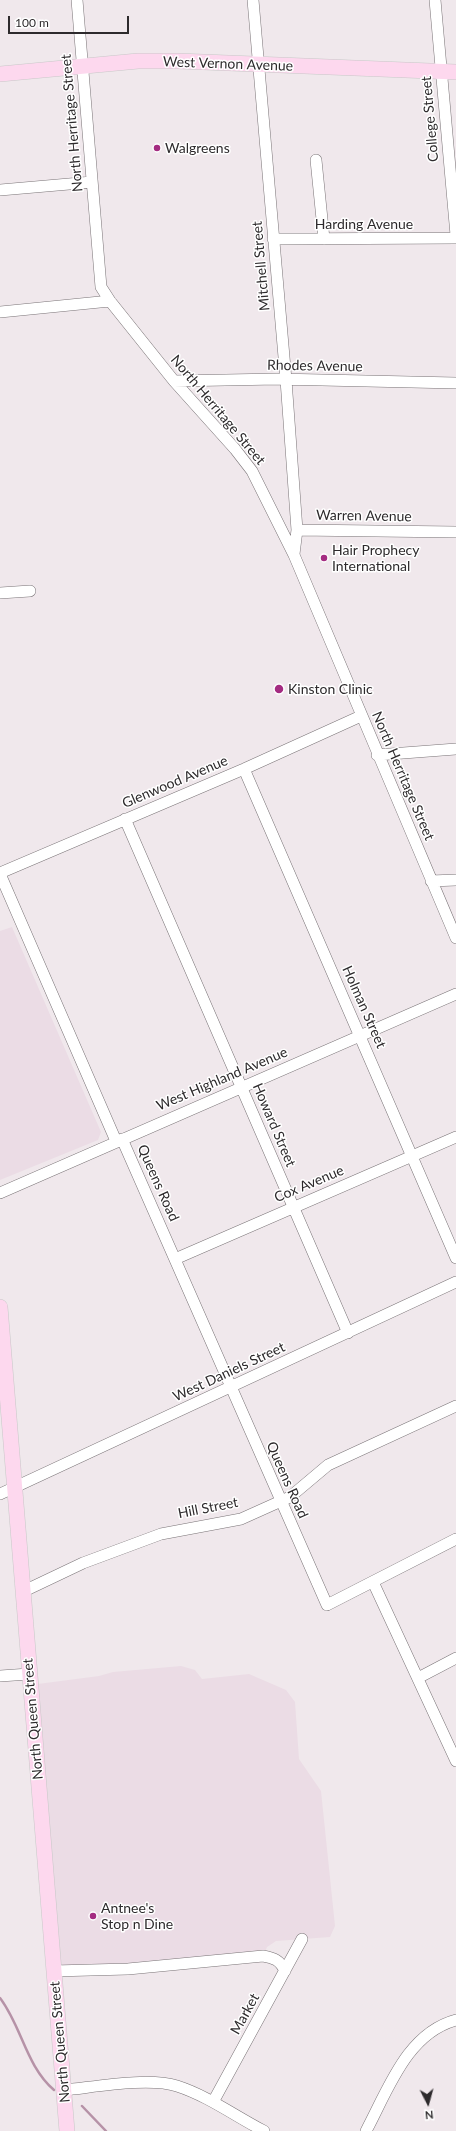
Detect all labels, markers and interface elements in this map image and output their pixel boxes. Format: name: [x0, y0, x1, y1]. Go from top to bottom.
scale bar: [10, 8, 131, 34]
text: 100 m: [15, 15, 49, 30]
street label: North Herritage Street: [58, 53, 86, 193]
street label: West Vernon Avenue: [163, 53, 293, 75]
street label: College Street: [418, 75, 442, 163]
place label: Walgreens: [165, 140, 230, 156]
marker: Walgreens: [152, 143, 162, 153]
street label: Harding Avenue: [315, 216, 413, 232]
street label: Mitchell Street: [249, 220, 273, 312]
street label: North Herritage Street: [167, 352, 269, 468]
street label: Rhodes Avenue: [267, 357, 363, 375]
street label: Warren Avenue: [316, 507, 412, 525]
place label: Hair Prophecy International: [332, 542, 419, 574]
marker: Hair Prophecy International: [319, 553, 329, 563]
place label: Kinston Clinic: [288, 681, 373, 697]
marker: Kinston Clinic: [273, 683, 285, 695]
street label: North Herritage Street: [368, 709, 438, 843]
street label: Glenwood Avenue: [120, 752, 230, 812]
street label: Holman Street: [338, 963, 390, 1051]
street label: West Highland Avenue: [154, 1044, 290, 1114]
street label: Howard Street: [249, 1081, 299, 1169]
street label: Queens Road: [134, 1142, 182, 1224]
street label: Cox Avenue: [272, 1162, 346, 1206]
street label: West Daniels Street: [170, 1339, 288, 1405]
street label: Queens Road: [263, 1439, 311, 1521]
street label: Hill Street: [176, 1494, 240, 1522]
street label: North Queen Street: [19, 1658, 47, 1780]
place label: Antnee's Stop n Dine: [101, 1900, 173, 1932]
marker: Antnee's Stop n Dine: [88, 1911, 98, 1921]
street label: North Queen Street: [46, 1981, 74, 2103]
street label: Market: [227, 1991, 263, 2037]
north arrow: [408, 2083, 448, 2123]
text: N: [424, 2109, 434, 2122]

